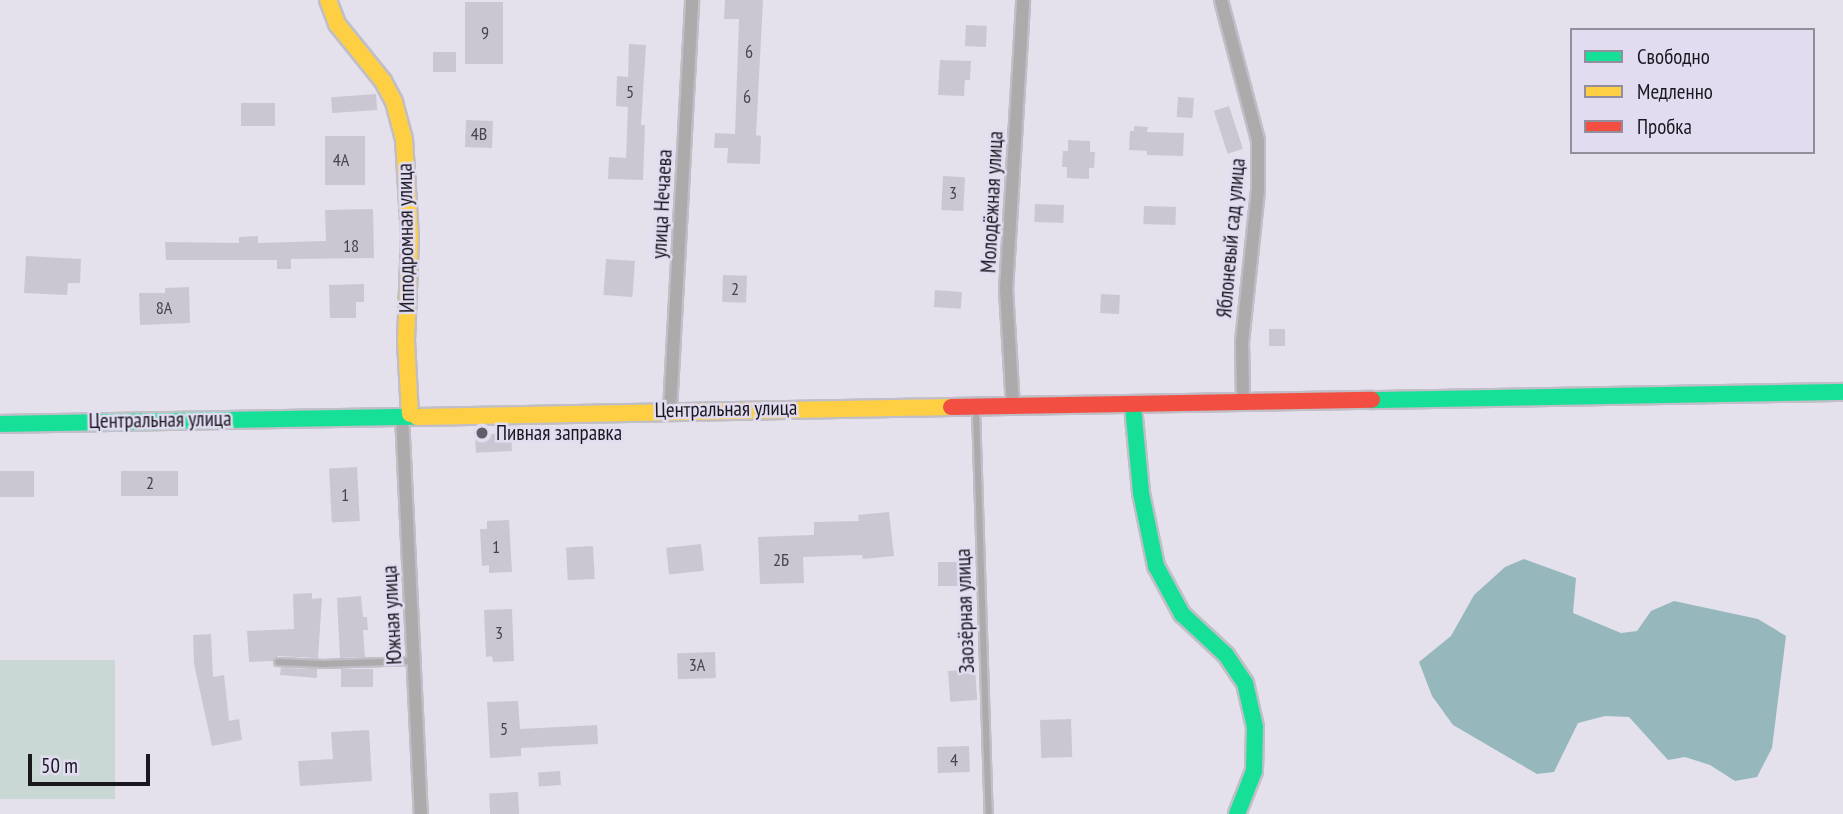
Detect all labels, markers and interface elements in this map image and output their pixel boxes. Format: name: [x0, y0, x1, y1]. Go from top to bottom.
house number: 9: [481, 22, 489, 44]
legend: [1570, 28, 1815, 154]
house number: 6: [745, 41, 753, 63]
text: Свободно: [1637, 43, 1710, 70]
text: Медленно: [1637, 78, 1713, 105]
house number: 5: [626, 81, 634, 103]
house number: 6: [743, 86, 751, 108]
text: Пробка: [1637, 113, 1692, 140]
house number: 4В: [471, 123, 487, 145]
street label: Молодёжная улица: [976, 130, 1008, 274]
house number: 4А: [333, 149, 349, 171]
street label: улица Нечаева: [647, 149, 677, 259]
street label: Яблоневый сад улица: [1211, 157, 1251, 319]
street label: Ипподромная улица: [392, 163, 420, 313]
house number: 3: [949, 182, 957, 204]
house number: 18: [343, 235, 359, 257]
house number: 2: [731, 278, 739, 300]
house number: 8А: [156, 297, 172, 319]
street label: Центральная улица: [654, 395, 798, 423]
street label: Центральная улица: [88, 406, 232, 434]
place label: Пивная заправка: [496, 420, 622, 446]
marker: Пивная заправка: [474, 425, 490, 441]
house number: 2: [146, 472, 154, 494]
house number: 1: [341, 484, 349, 506]
house number: 1: [492, 536, 500, 558]
street label: Заозёрная улица: [950, 548, 980, 674]
house number: 2Б: [773, 549, 789, 571]
street label: Южная улица: [377, 565, 407, 665]
house number: 3: [495, 622, 503, 644]
house number: 3А: [689, 654, 705, 676]
house number: 5: [500, 718, 508, 740]
scale bar: [32, 740, 154, 784]
house number: 4: [950, 749, 958, 771]
text: 50 m: [41, 752, 78, 779]

